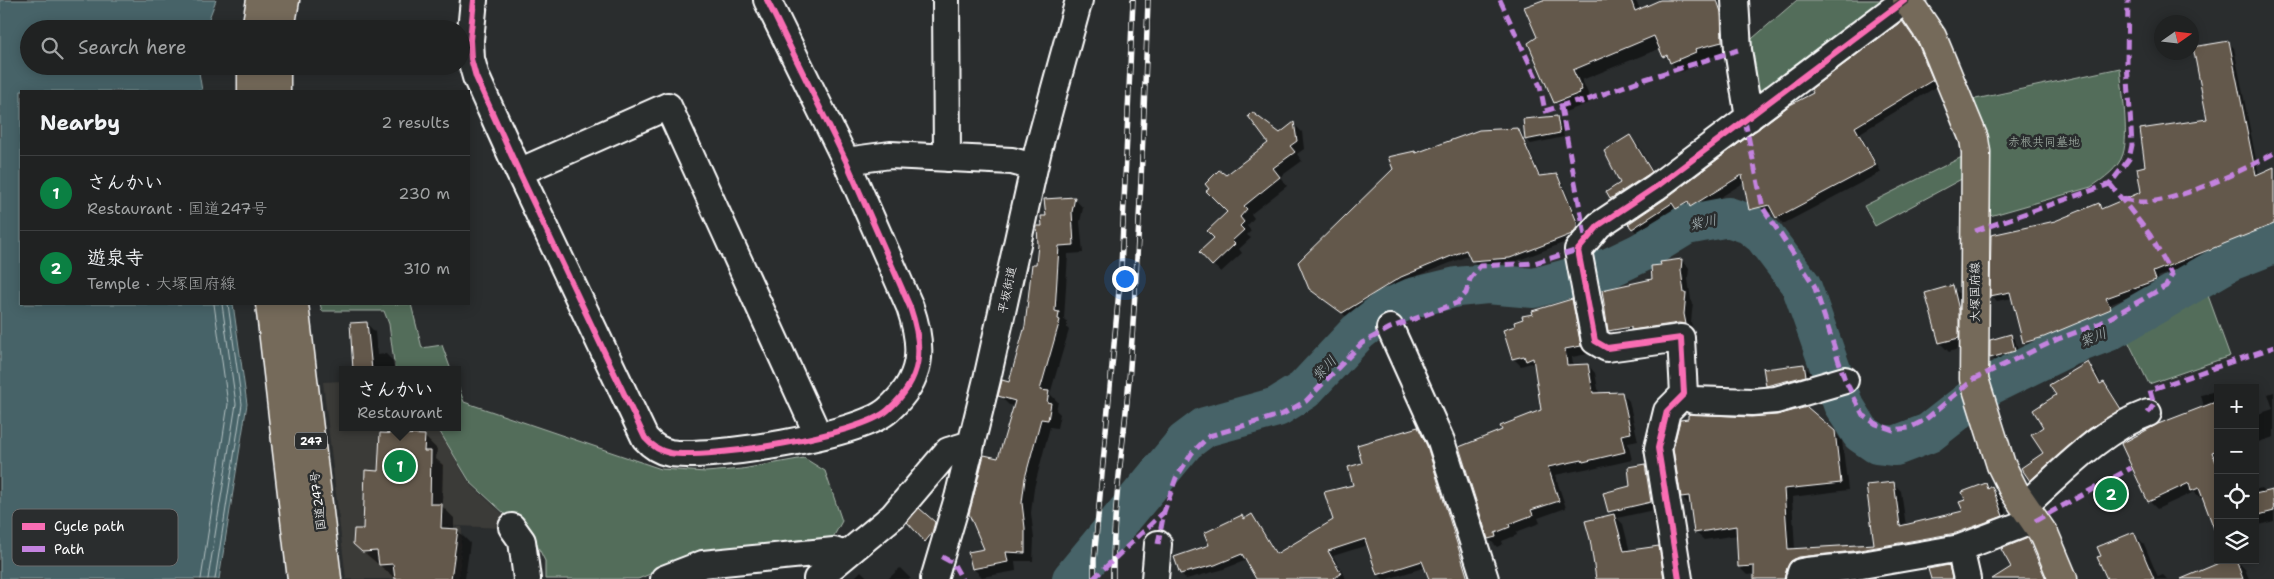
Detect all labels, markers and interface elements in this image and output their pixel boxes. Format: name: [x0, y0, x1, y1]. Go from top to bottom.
north arrow: [2154, 15, 2199, 60]
search box: [20, 20, 470, 75]
icon: search: [38, 34, 66, 62]
text: Search here: [78, 35, 187, 60]
text: Nearby: [40, 109, 120, 137]
text: 2 results: [381, 112, 450, 133]
park label: 赤根共同墓地: [2008, 134, 2080, 150]
text: さんかい: [87, 170, 163, 195]
text: 1: [52, 183, 60, 204]
text: 230 m: [398, 183, 450, 204]
text: Restaurant · 国道247号: [87, 198, 268, 219]
water label: 紫川: [1687, 210, 1719, 234]
text: 遊泉寺: [87, 245, 144, 270]
text: 2: [50, 258, 62, 279]
text: 310 m: [403, 258, 450, 279]
street label: 大塚国府線: [1967, 262, 1983, 322]
street label: 平坂街道: [994, 265, 1020, 315]
your location: [1112, 266, 1138, 292]
text: Temple · 大塚国府線: [87, 273, 236, 294]
water label: 紫川: [2077, 324, 2109, 350]
water label: 紫川: [1308, 352, 1340, 384]
popup: [339, 366, 461, 431]
text: さんかい: [357, 377, 433, 402]
map controls: [2214, 384, 2259, 564]
button: +: [2214, 384, 2259, 429]
text: Restaurant: [357, 402, 443, 423]
button: −: [2214, 429, 2259, 474]
road number: 247: [295, 432, 327, 450]
pin: 1: [384, 447, 416, 485]
street label: 国道247号: [306, 470, 330, 532]
button: locate: [2214, 474, 2259, 519]
pin: 2: [2095, 475, 2127, 513]
legend: [12, 509, 178, 566]
text: Cycle path: [54, 517, 125, 535]
button: layers: [2214, 519, 2259, 564]
text: Path: [54, 540, 85, 558]

